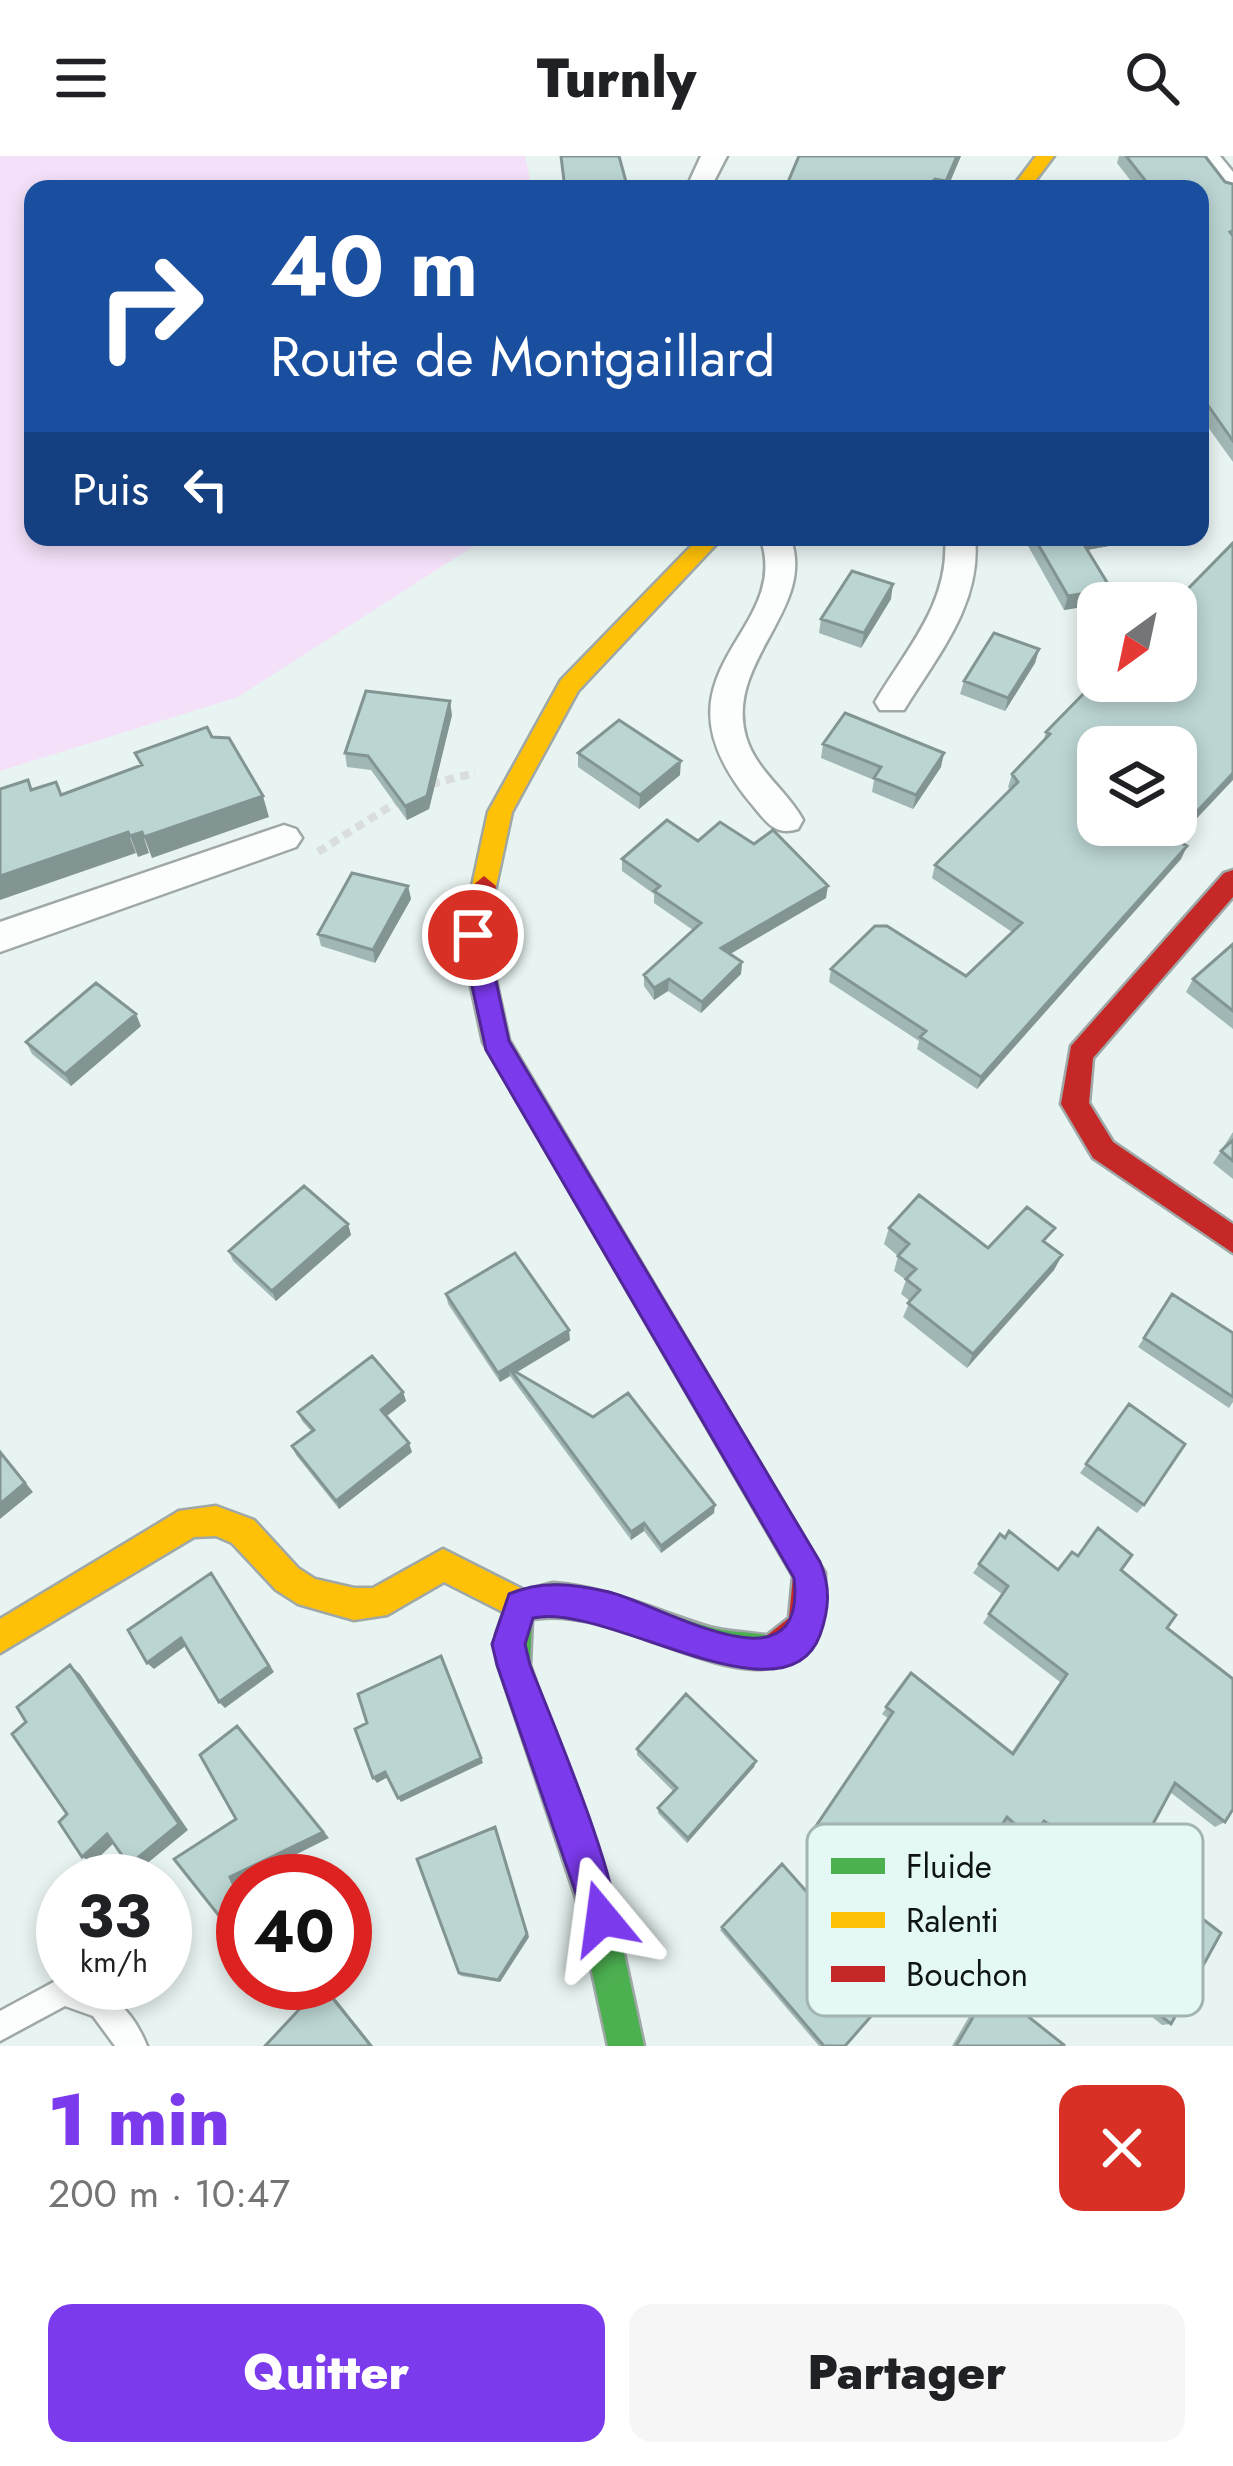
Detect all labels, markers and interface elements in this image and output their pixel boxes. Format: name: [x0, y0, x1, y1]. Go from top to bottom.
text: Turnly: [537, 39, 696, 117]
icon: menu: [48, 45, 114, 111]
icon: search: [1119, 45, 1185, 111]
text: 40 m: [270, 206, 478, 328]
icon: right: [72, 228, 228, 384]
text: Route de Montgaillard: [270, 318, 775, 396]
icon: left: [173, 456, 239, 522]
text: Puis: [72, 457, 149, 522]
north arrow: [1077, 582, 1197, 702]
map controls: [1077, 582, 1197, 846]
button: layers: [1077, 726, 1197, 846]
pin: [422, 884, 524, 986]
icon: arrive: [440, 902, 506, 968]
legend: [807, 1824, 1203, 2016]
text: Fluide: [906, 1843, 992, 1890]
speed limit sign: 40: [216, 1854, 372, 2010]
position arrow: [539, 1855, 665, 1981]
text: 33: [77, 1873, 151, 1960]
text: Ralenti: [906, 1897, 999, 1944]
text: km/h: [80, 1940, 148, 1983]
text: Bouchon: [906, 1951, 1028, 1998]
text: 1 min: [48, 2068, 230, 2172]
button: close: [1059, 2085, 1185, 2211]
text: 200 m · 10:47: [48, 2165, 290, 2222]
button: Quitter: [48, 2304, 605, 2442]
button: Partager: [629, 2304, 1185, 2442]

